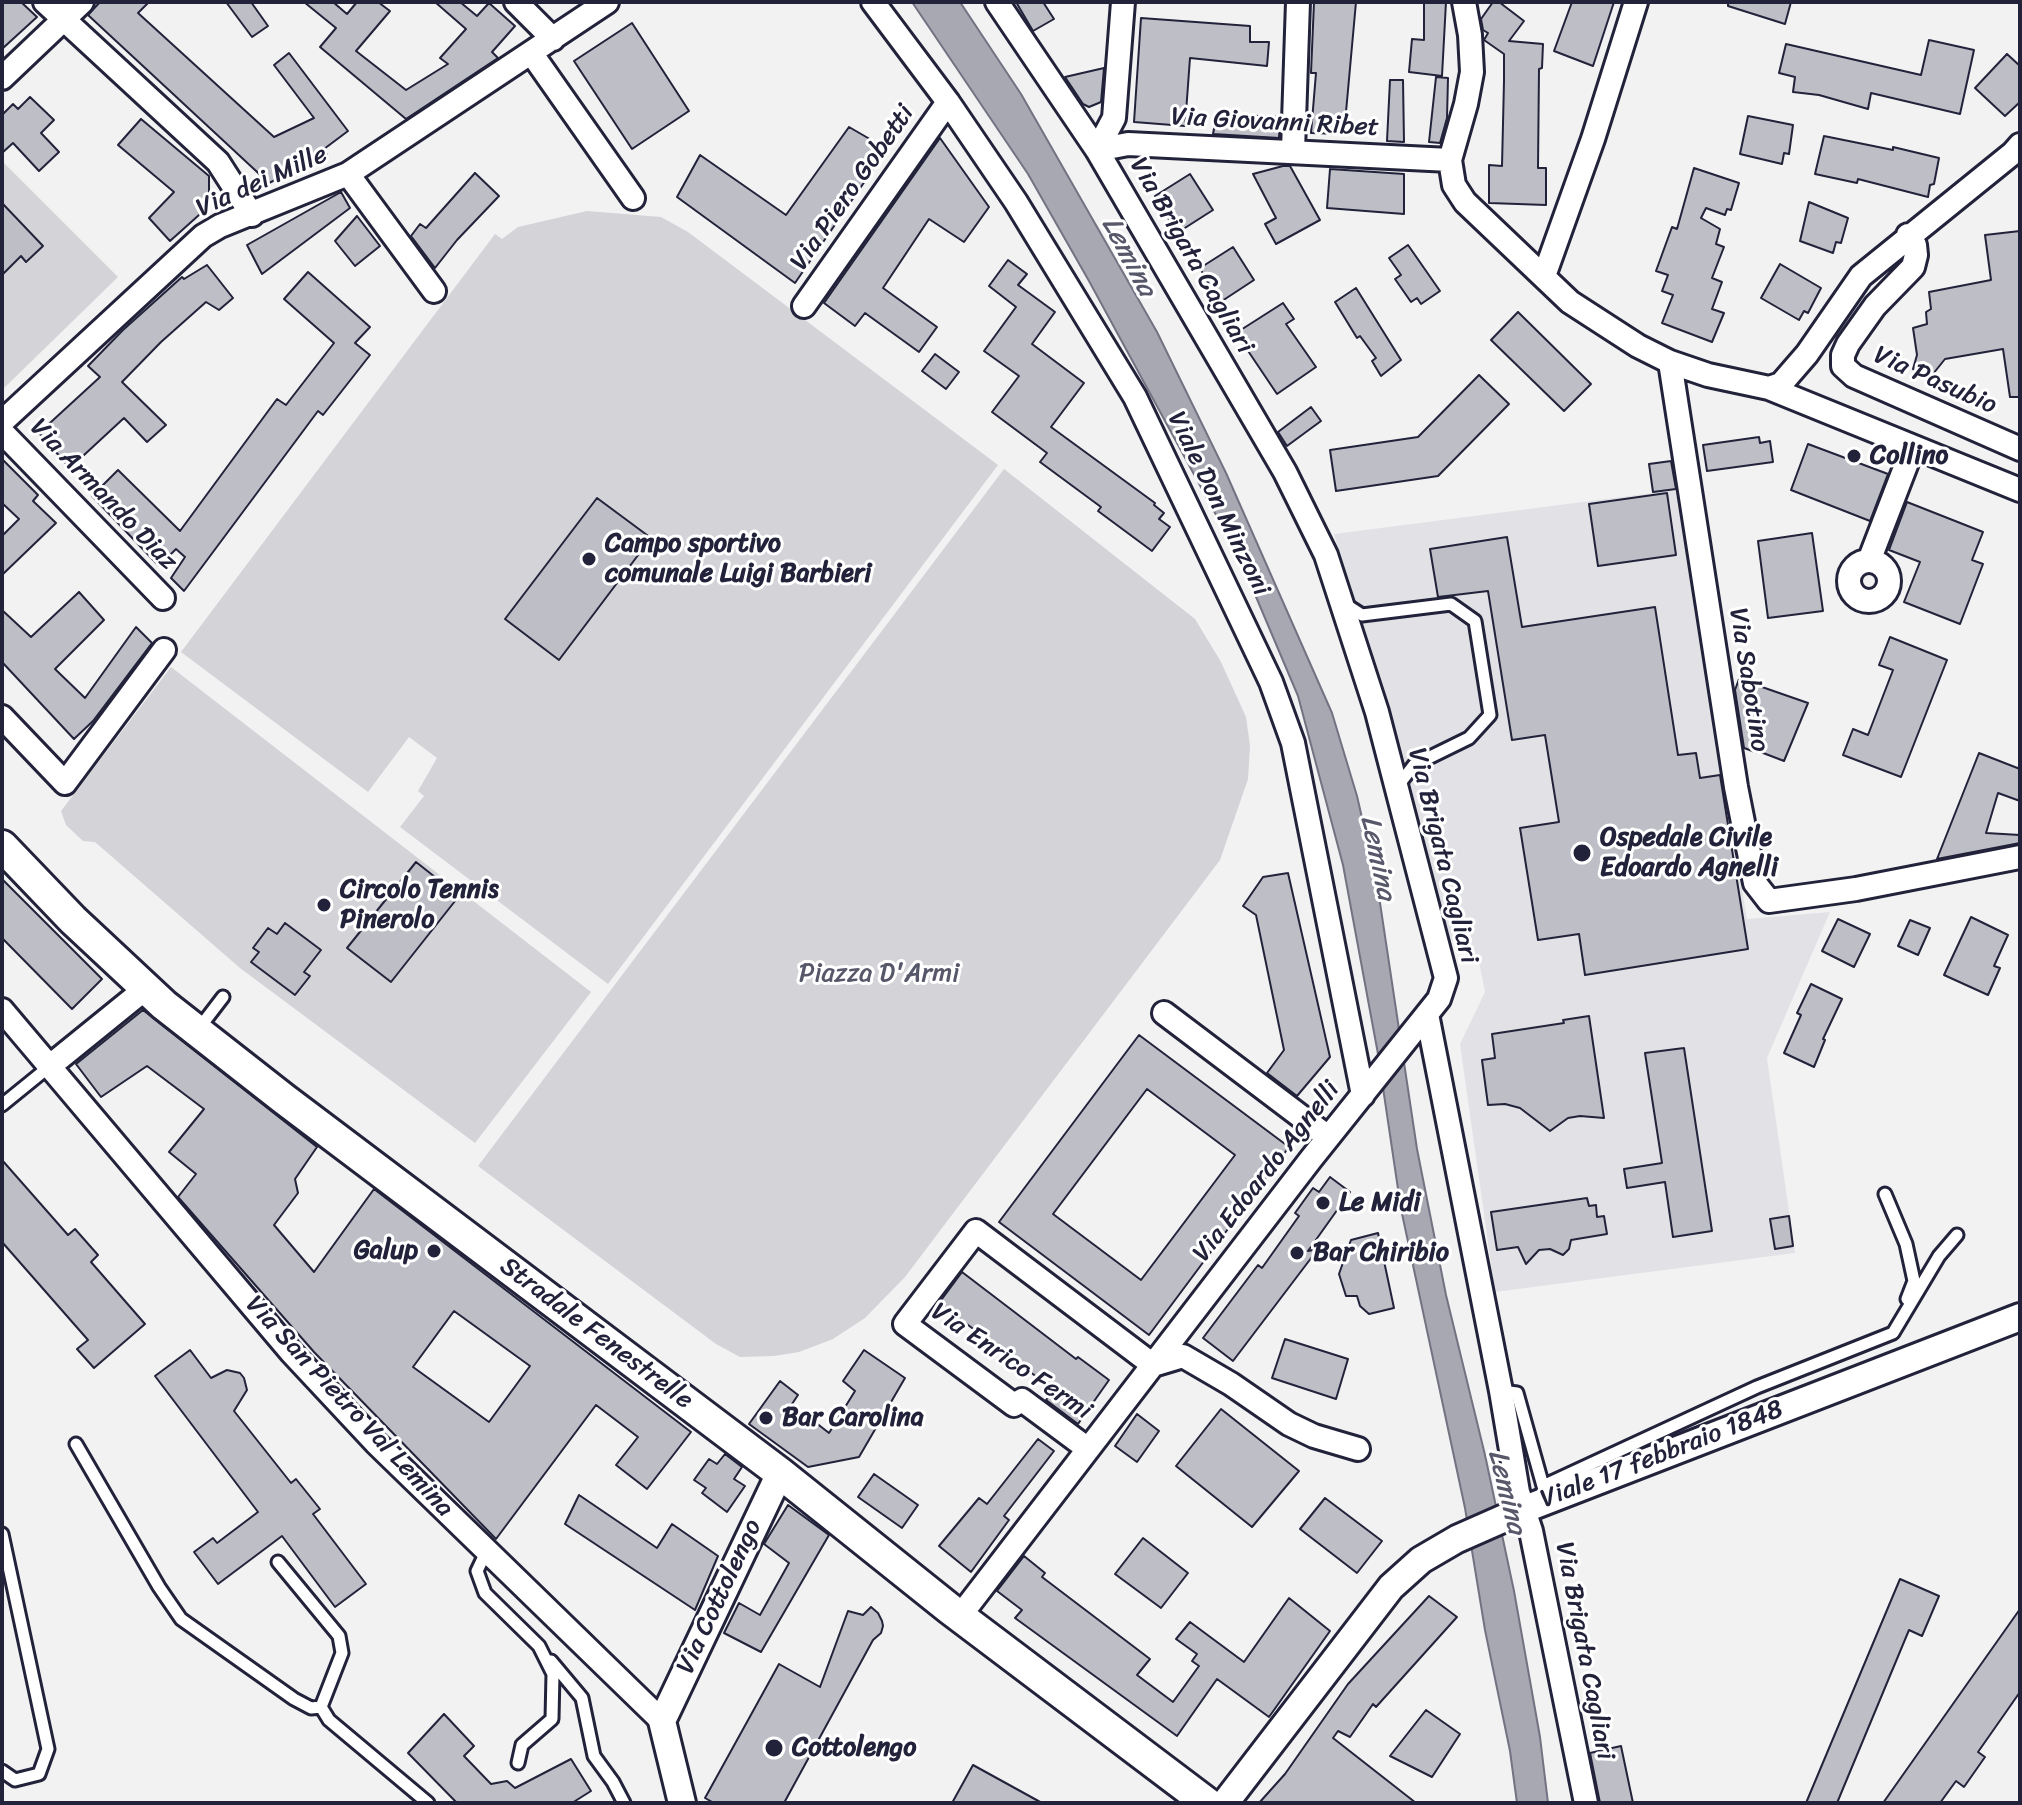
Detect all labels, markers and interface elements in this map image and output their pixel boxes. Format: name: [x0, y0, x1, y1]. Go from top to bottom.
street label: Via Piero Gobetti: [784, 99, 922, 277]
street label: Via Giovanni Ribet: [1170, 102, 1380, 144]
street label: Via dei Mille: [192, 139, 332, 225]
street label: Via Brigata Cagliari: [1122, 152, 1260, 360]
water label: Lemina: [1093, 211, 1163, 303]
street label: Via Pasubio: [1869, 340, 2001, 422]
street label: Viale Don Minzoni: [1160, 407, 1276, 601]
street label: Via Armando Diaz: [23, 413, 183, 577]
place label: Collino: [1870, 440, 1948, 472]
marker: Collino: [1845, 447, 1863, 465]
place label: Campo sportivo comunale Luigi Barbieri: [605, 528, 872, 590]
marker: Campo sportivo comunale Luigi Barbieri: [580, 550, 598, 568]
street label: Via Sabotino: [1721, 606, 1775, 754]
street label: Via Brigata Cagliari: [1400, 745, 1484, 967]
water label: Lemina: [1352, 813, 1402, 903]
place label: Ospedale Civile Edoardo Agnelli: [1600, 822, 1778, 884]
marker: Ospedale Civile Edoardo Agnelli: [1571, 842, 1593, 864]
place label: Circolo Tennis Pinerolo: [340, 874, 499, 936]
marker: Circolo Tennis Pinerolo: [315, 896, 333, 914]
park label: Piazza D'Armi: [799, 958, 959, 990]
street label: Via Edoardo Agnelli: [1187, 1076, 1347, 1268]
place label: Le Midi: [1339, 1187, 1420, 1219]
marker: Le Midi: [1314, 1194, 1332, 1212]
place label: Galup: [354, 1235, 418, 1267]
place label: Bar Chiribio: [1313, 1237, 1449, 1269]
marker: Galup: [425, 1242, 443, 1260]
marker: Bar Chiribio: [1288, 1244, 1306, 1262]
street label: Stradale Fenestrelle: [493, 1251, 699, 1417]
street label: Via San Pietro Val Lemina: [238, 1290, 460, 1524]
street label: Via Enrico Fermi: [925, 1297, 1097, 1427]
street label: Viale 17 febbraio 1848: [1536, 1394, 1788, 1516]
place label: Bar Carolina: [782, 1402, 924, 1434]
marker: Bar Carolina: [757, 1409, 775, 1427]
water label: Lemina: [1479, 1446, 1533, 1538]
street label: Via Cottolengo: [671, 1515, 769, 1679]
street label: Via Brigata Cagliari: [1548, 1540, 1620, 1762]
place label: Cottolengo: [792, 1732, 916, 1764]
marker: Cottolengo: [763, 1737, 785, 1759]

